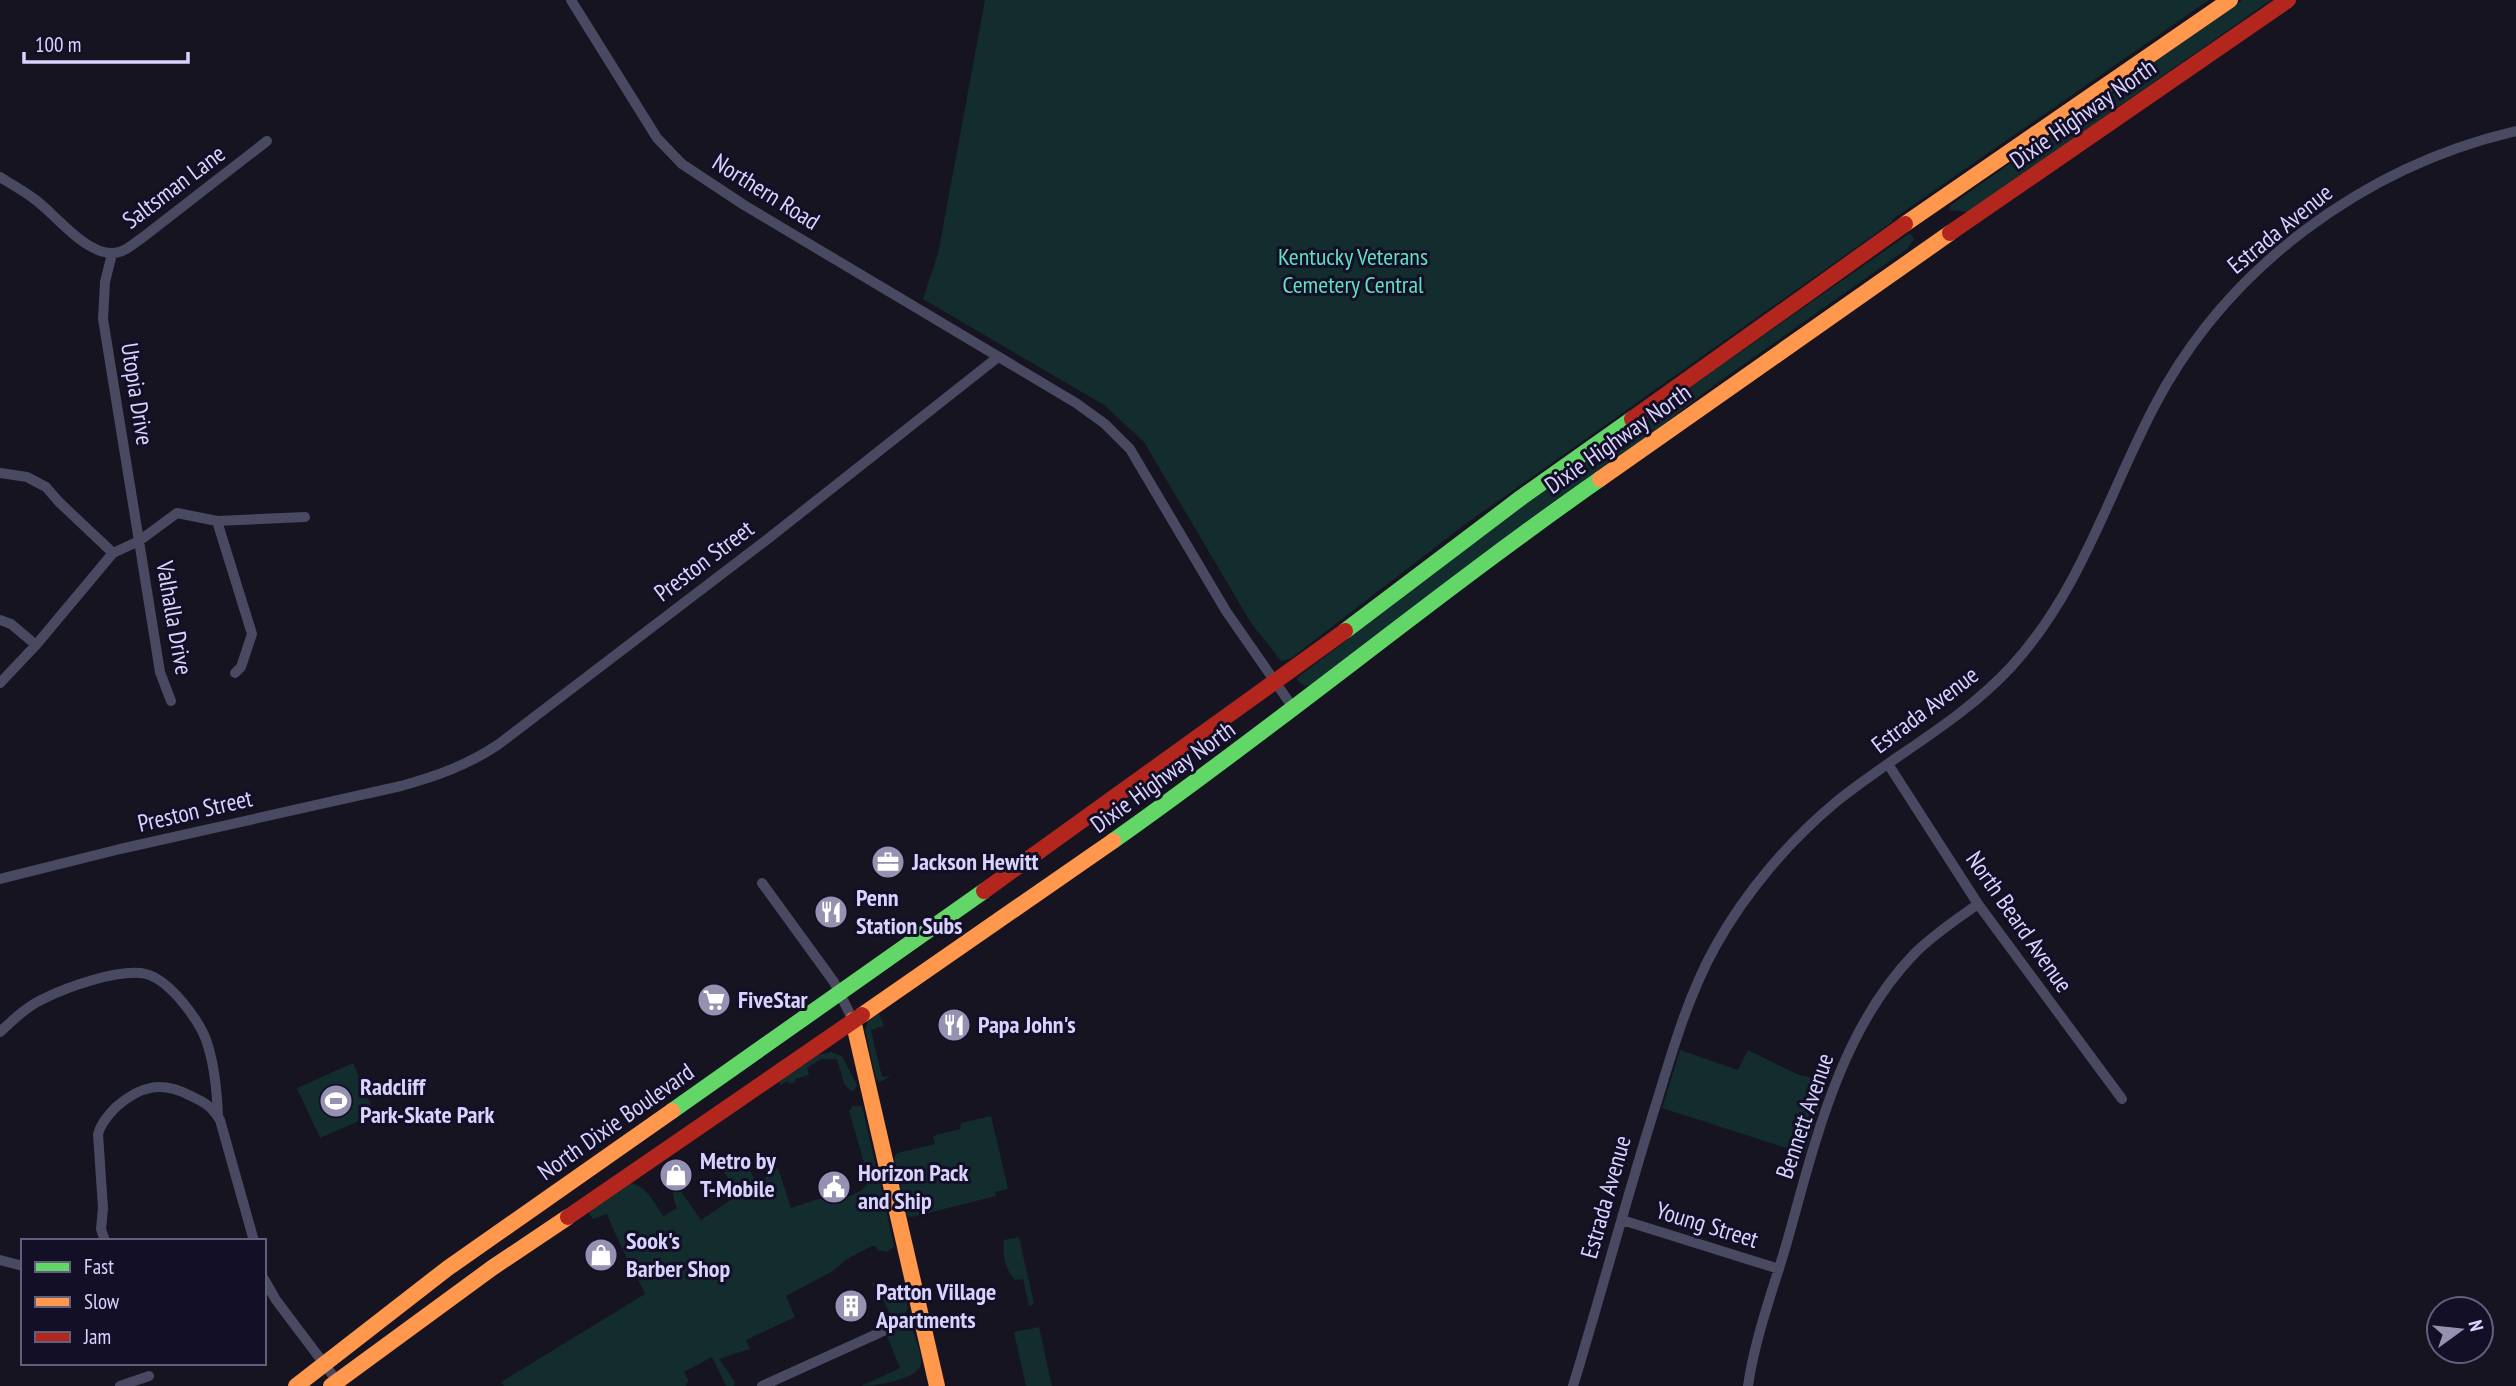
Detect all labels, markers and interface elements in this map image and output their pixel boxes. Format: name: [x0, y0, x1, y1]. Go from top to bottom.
scale bar: [24, 21, 189, 65]
text: 100 m: [35, 31, 81, 58]
street label: Dixie Highway North: [2004, 52, 2162, 176]
street label: Saltsman Lane: [116, 138, 231, 235]
street label: Northern Road: [707, 146, 826, 237]
street label: Estrada Avenue: [2221, 177, 2339, 280]
park label: Kentucky Veterans Cemetery Central: [1278, 241, 1428, 300]
street label: Utopia Drive: [114, 341, 161, 447]
street label: Dixie Highway North: [1539, 377, 1697, 501]
street label: Preston Street: [648, 513, 760, 608]
street label: Valhalla Drive: [149, 558, 200, 677]
street label: Estrada Avenue: [1865, 659, 1984, 760]
street label: Dixie Highway North: [1084, 714, 1241, 840]
street label: Preston Street: [134, 782, 256, 839]
office icon: Jackson Hewitt: [869, 843, 907, 881]
street label: North Beard Avenue: [1959, 845, 2080, 998]
place label: Jackson Hewitt: [911, 846, 1039, 877]
place label: Penn Station Subs: [856, 882, 962, 941]
restaurant icon: Penn Station Subs: [812, 893, 850, 931]
supermarket icon: FiveStar: [695, 981, 733, 1019]
place label: FiveStar: [738, 984, 809, 1015]
restaurant icon: Papa John's: [935, 1006, 973, 1044]
place label: Papa John's: [978, 1009, 1076, 1040]
street label: Bennett Avenue: [1769, 1049, 1840, 1183]
street label: North Dixie Boulevard: [532, 1056, 700, 1187]
place label: Radcliff Park-Skate Park: [360, 1071, 495, 1130]
sports icon: Radcliff Park-Skate Park: [317, 1082, 355, 1120]
street label: Estrada Avenue: [1573, 1132, 1638, 1262]
place label: Metro by T-Mobile: [700, 1145, 776, 1204]
shop icon: Metro by T-Mobile: [657, 1156, 695, 1194]
place label: Horizon Pack and Ship: [858, 1157, 969, 1216]
public building icon: Horizon Pack and Ship: [815, 1168, 853, 1206]
street label: Young Street: [1652, 1194, 1763, 1255]
place label: Sook's Barber Shop: [626, 1225, 731, 1284]
shop icon: Sook's Barber Shop: [582, 1236, 620, 1274]
legend: [21, 1239, 266, 1365]
text: Fast: [84, 1253, 114, 1280]
place label: Patton Village Apartments: [875, 1276, 996, 1335]
building icon: Patton Village Apartments: [832, 1287, 870, 1325]
text: Slow: [84, 1288, 120, 1315]
north arrow: [2425, 1295, 2495, 1365]
text: N: [2464, 1318, 2489, 1334]
text: Jam: [83, 1323, 111, 1350]

